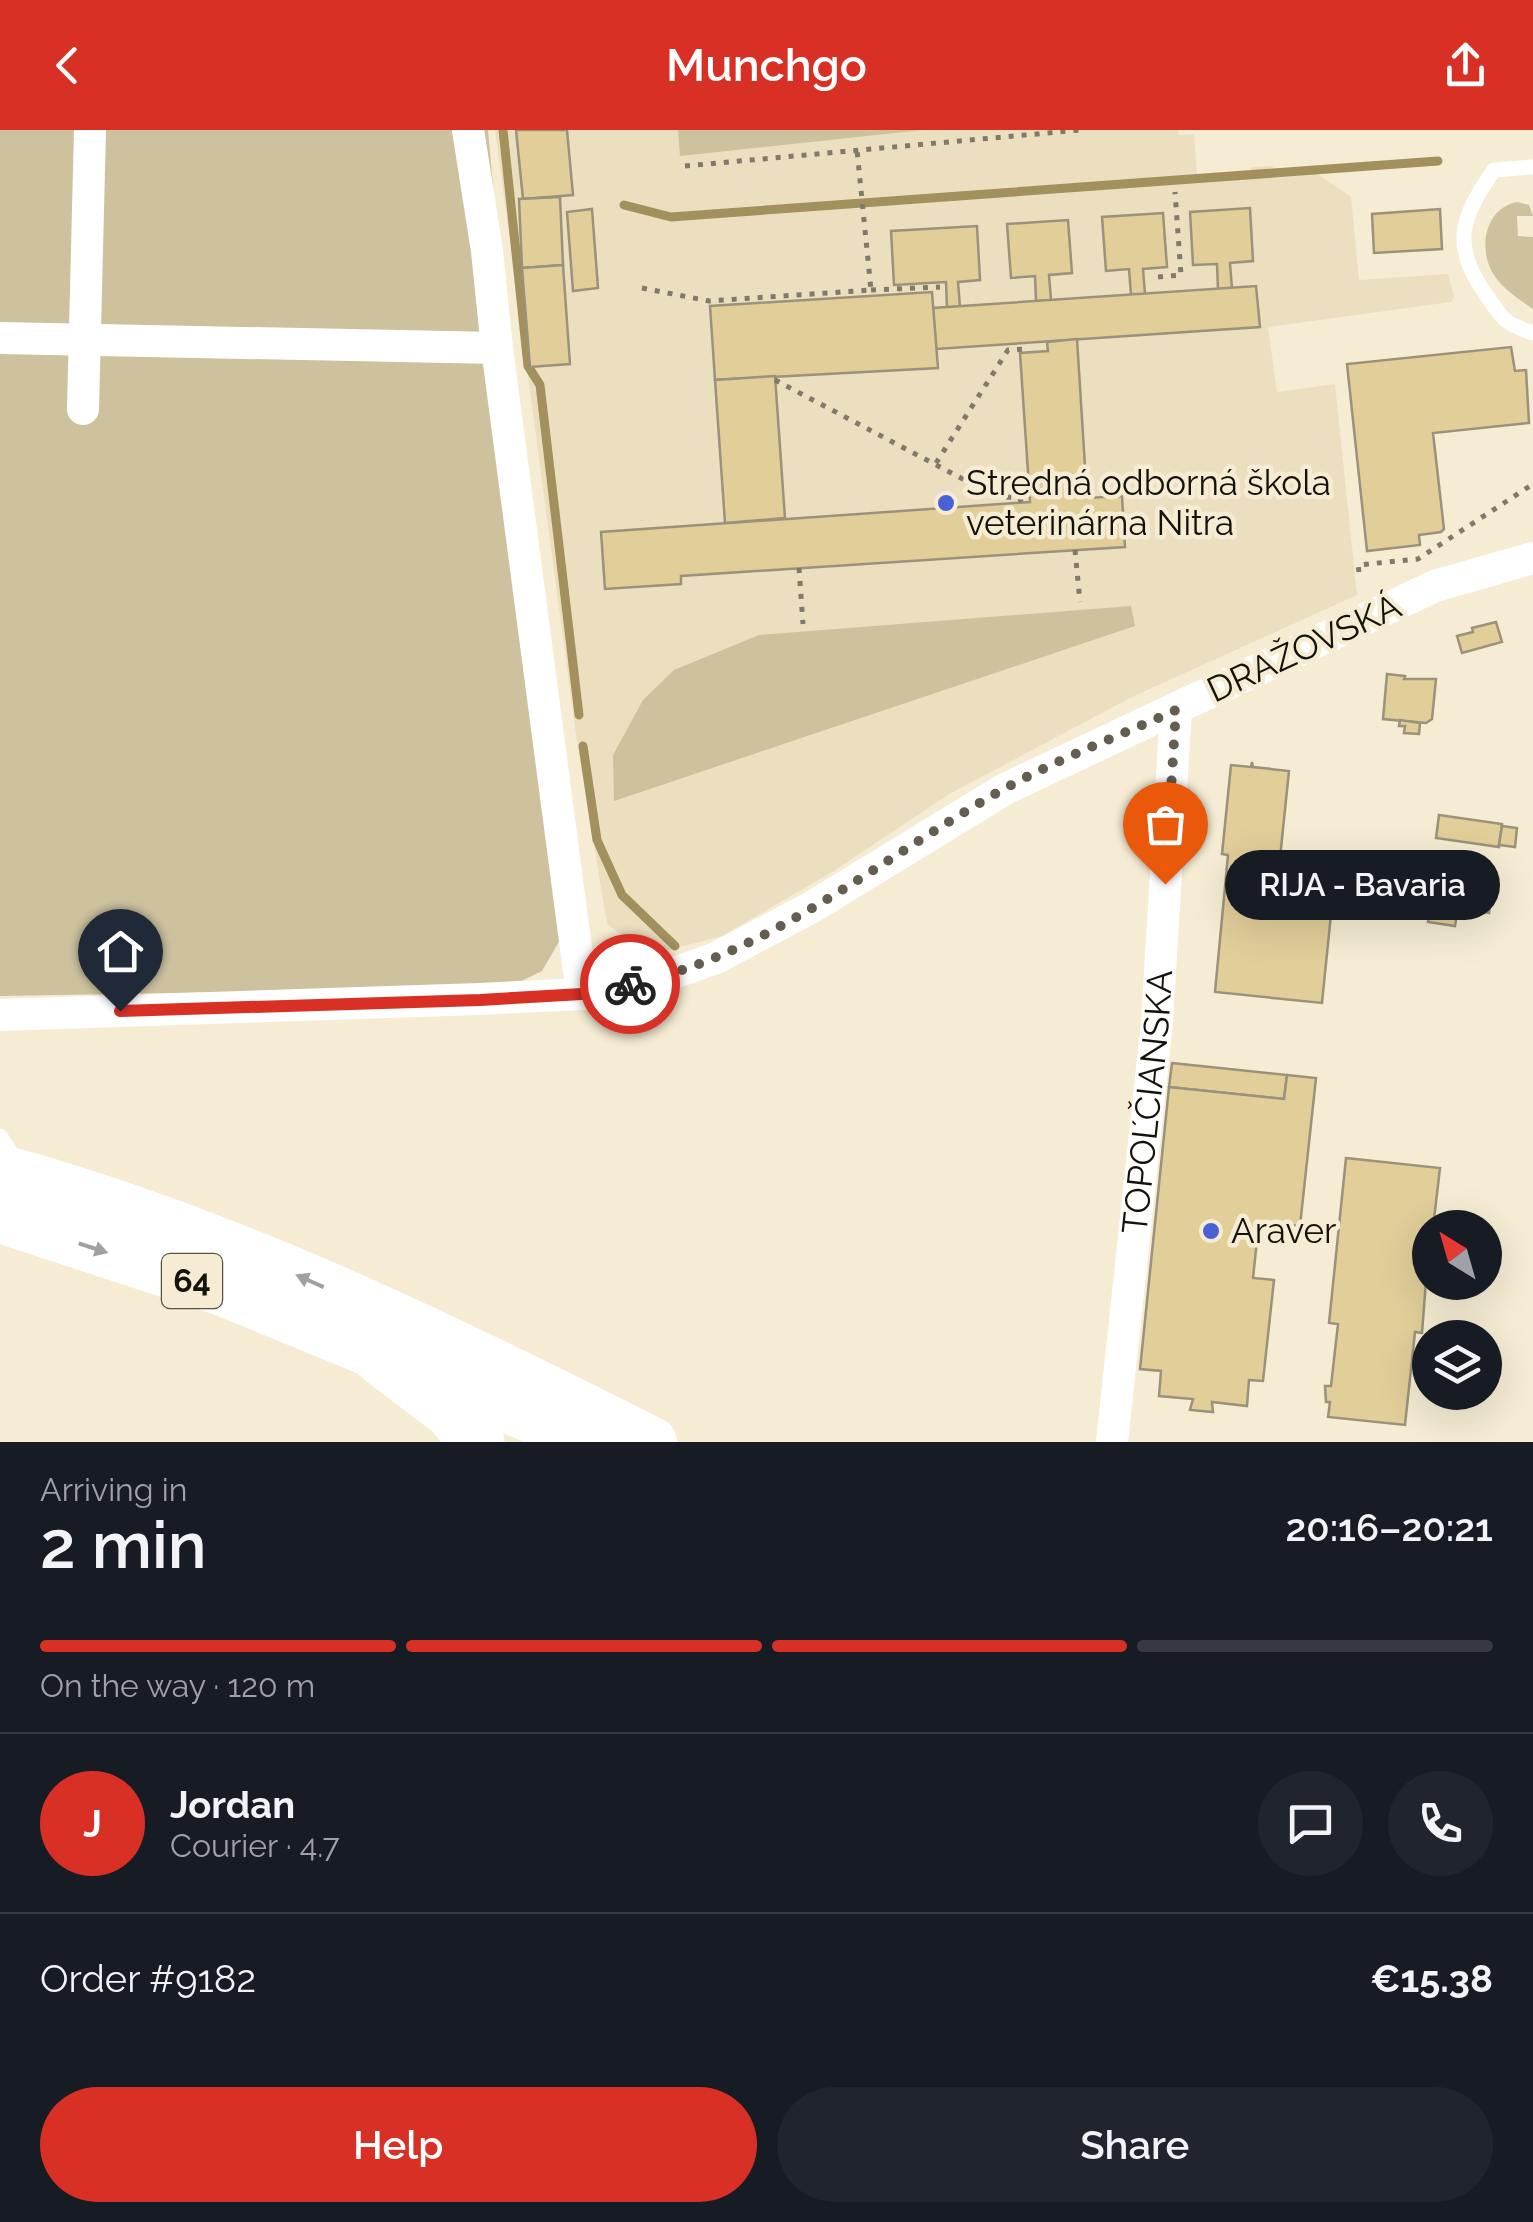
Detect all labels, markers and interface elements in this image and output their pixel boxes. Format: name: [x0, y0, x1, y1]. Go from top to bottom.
icon: back: [40, 38, 95, 93]
icon: share: [1438, 38, 1493, 93]
text: Munchgo: [666, 39, 867, 92]
place label: Stredná odborná škola veterinárna Nitra: [966, 462, 1331, 543]
marker: Stredná odborná škola veterinárna Nitra: [935, 492, 957, 514]
street label: DRAŽOVSKÁ: [1201, 585, 1407, 710]
pin: [1123, 782, 1208, 885]
icon: bag: [1138, 797, 1193, 852]
callout: RIJA - Bavaria: [1225, 849, 1500, 919]
text: RIJA - Bavaria: [1259, 866, 1466, 903]
pin: [78, 909, 163, 1012]
icon: home: [93, 924, 148, 979]
courier: [580, 934, 680, 1034]
icon: bike: [603, 957, 658, 1012]
street label: TOPOĽČIANSKA: [1113, 968, 1180, 1236]
place label: Araver: [1231, 1210, 1336, 1251]
north arrow: [1412, 1210, 1502, 1300]
map controls: [1412, 1210, 1502, 1410]
marker: Araver: [1200, 1220, 1222, 1242]
one-way arrow: [78, 1242, 108, 1257]
road number: 64: [162, 1254, 222, 1308]
one-way arrow: [295, 1273, 325, 1289]
button: layers: [1412, 1320, 1502, 1410]
text: Arriving in: [40, 1471, 187, 1508]
text: 20:16–20:21: [1285, 1505, 1493, 1550]
text: 2 min: [40, 1507, 207, 1583]
text: On the way · 120 m: [40, 1667, 315, 1704]
button: chat: [1258, 1771, 1363, 1876]
button: phone: [1388, 1771, 1493, 1876]
text: Jordan: [170, 1782, 295, 1827]
text: J: [83, 1801, 102, 1846]
text: Courier · 4.7: [170, 1827, 340, 1864]
text: Order #9182: [40, 1956, 256, 2001]
text: €15.38: [1370, 1956, 1493, 2001]
button: Help: [40, 2087, 757, 2202]
button: Share: [777, 2087, 1493, 2202]

